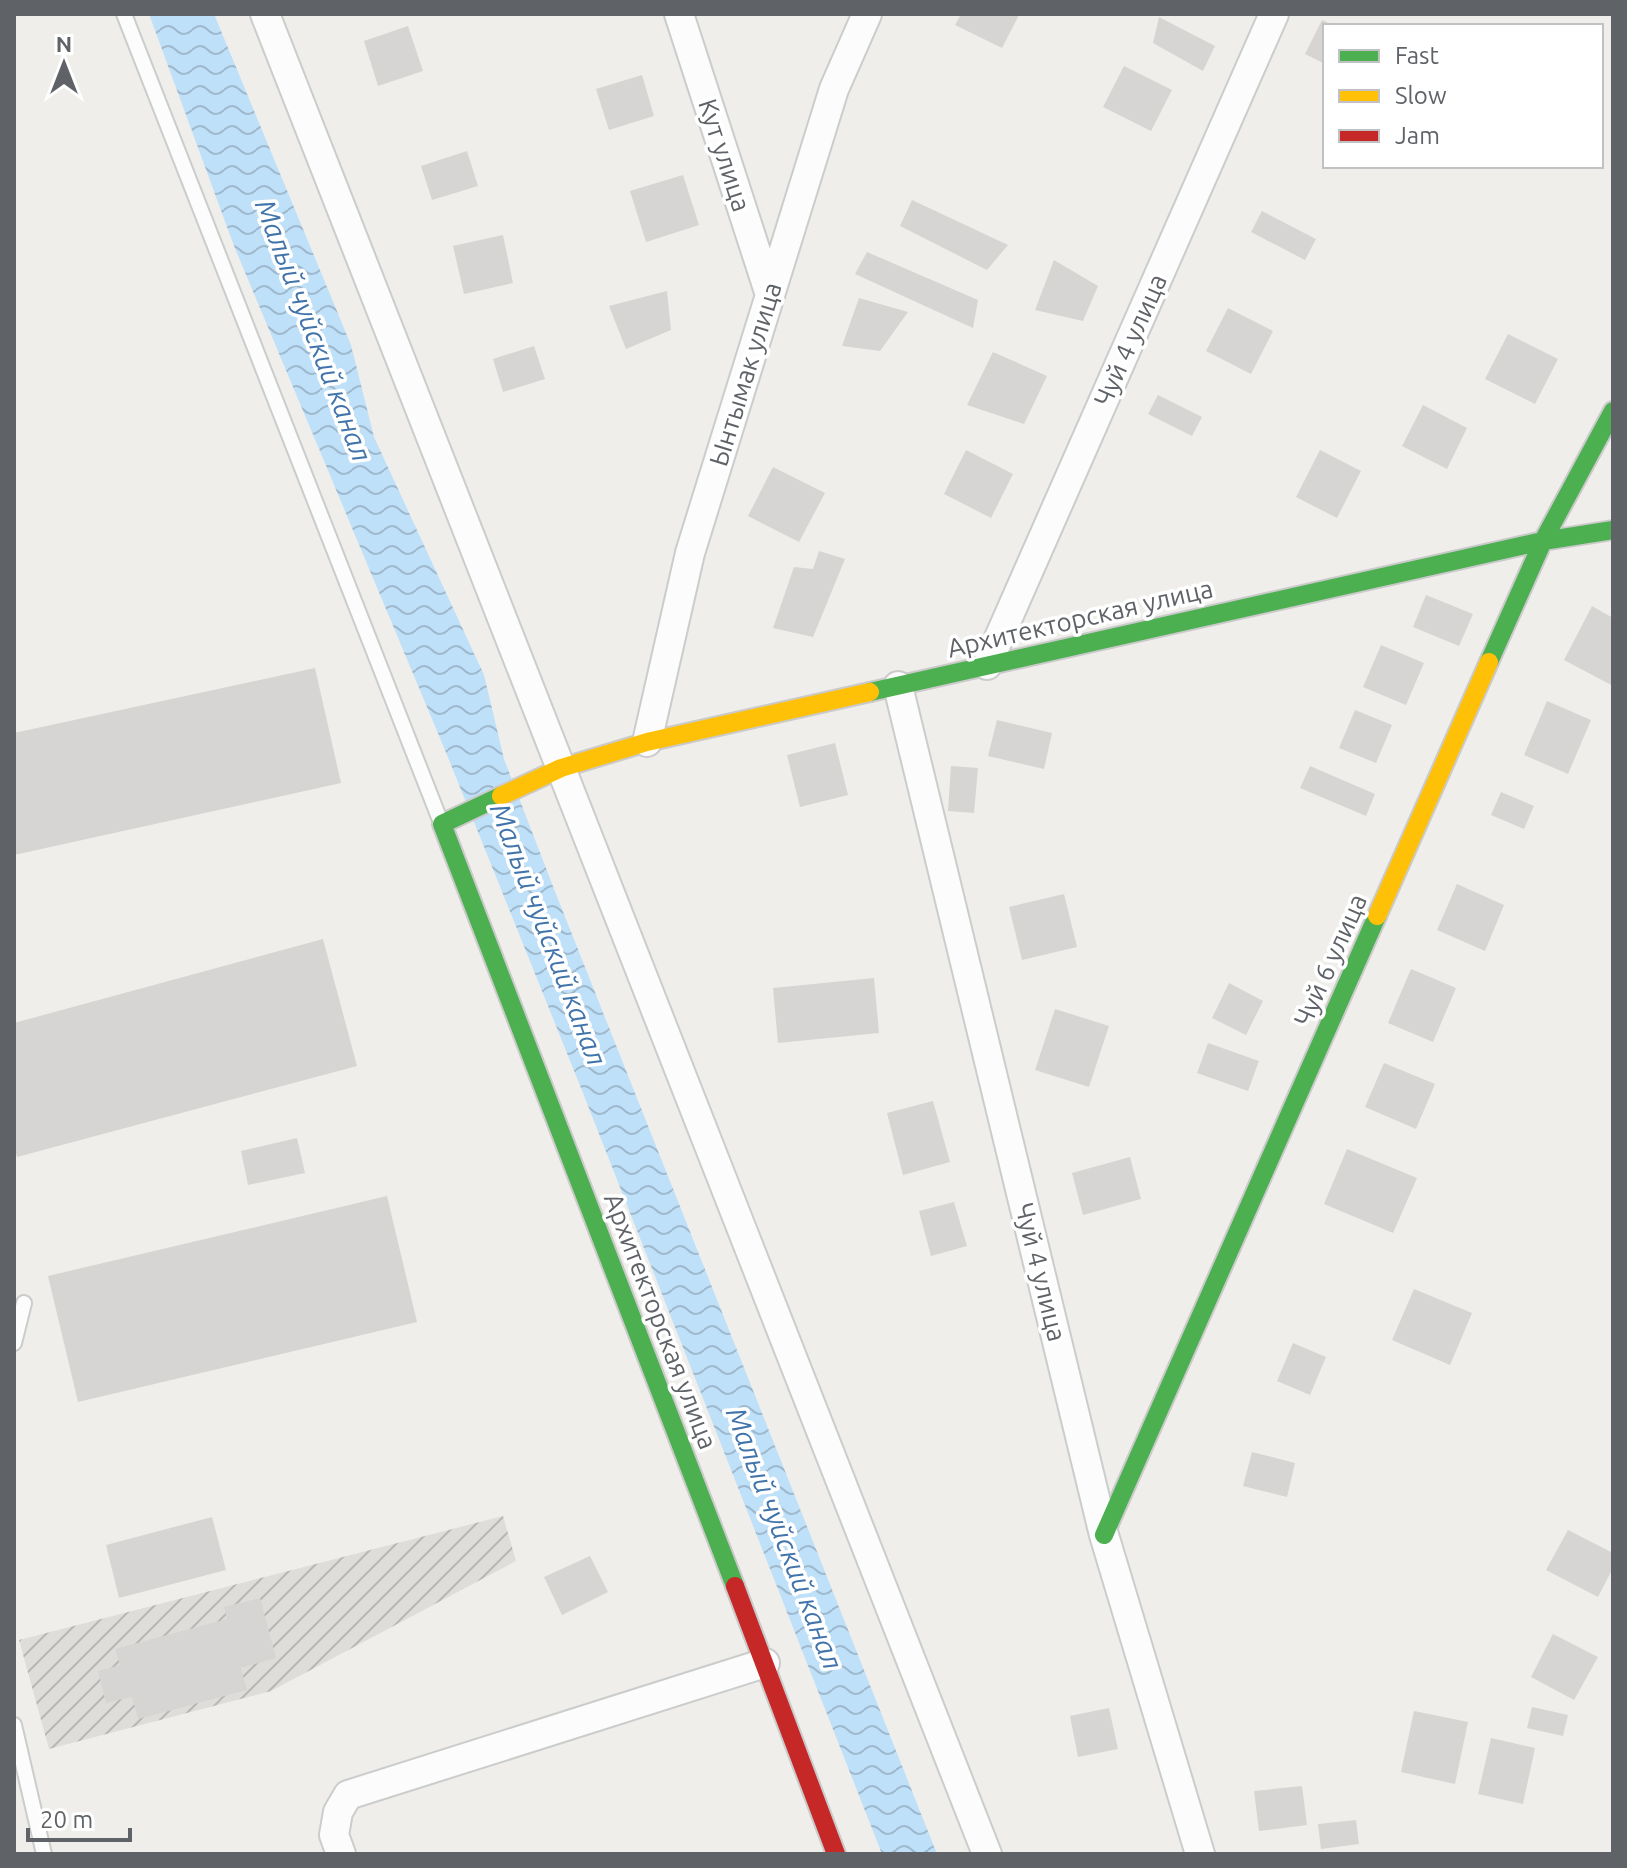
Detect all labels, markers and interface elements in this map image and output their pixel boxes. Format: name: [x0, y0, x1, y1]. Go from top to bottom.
north arrow: [24, 24, 104, 104]
legend: [1323, 24, 1603, 168]
text: N: [56, 31, 72, 56]
text: Fast: [1395, 42, 1439, 69]
text: Slow: [1395, 82, 1447, 109]
street label: Кут улица: [693, 95, 757, 215]
text: Jam: [1395, 122, 1440, 149]
water label: Малый чуйский канал: [250, 195, 378, 465]
street label: Чуй 4 улица: [1088, 269, 1172, 411]
street label: Ынтымак улица: [703, 279, 787, 469]
street label: Архитекторская улица: [944, 573, 1216, 663]
water label: Малый чуйский канал: [485, 799, 613, 1069]
street label: Чуй 6 улица: [1288, 889, 1372, 1031]
street label: Архитекторская улица: [599, 1189, 723, 1453]
street label: Чуй 4 улица: [1010, 1200, 1072, 1344]
water label: Малый чуйский канал: [721, 1403, 849, 1673]
scale bar: [28, 1792, 130, 1842]
text: 20 m: [40, 1806, 93, 1833]

